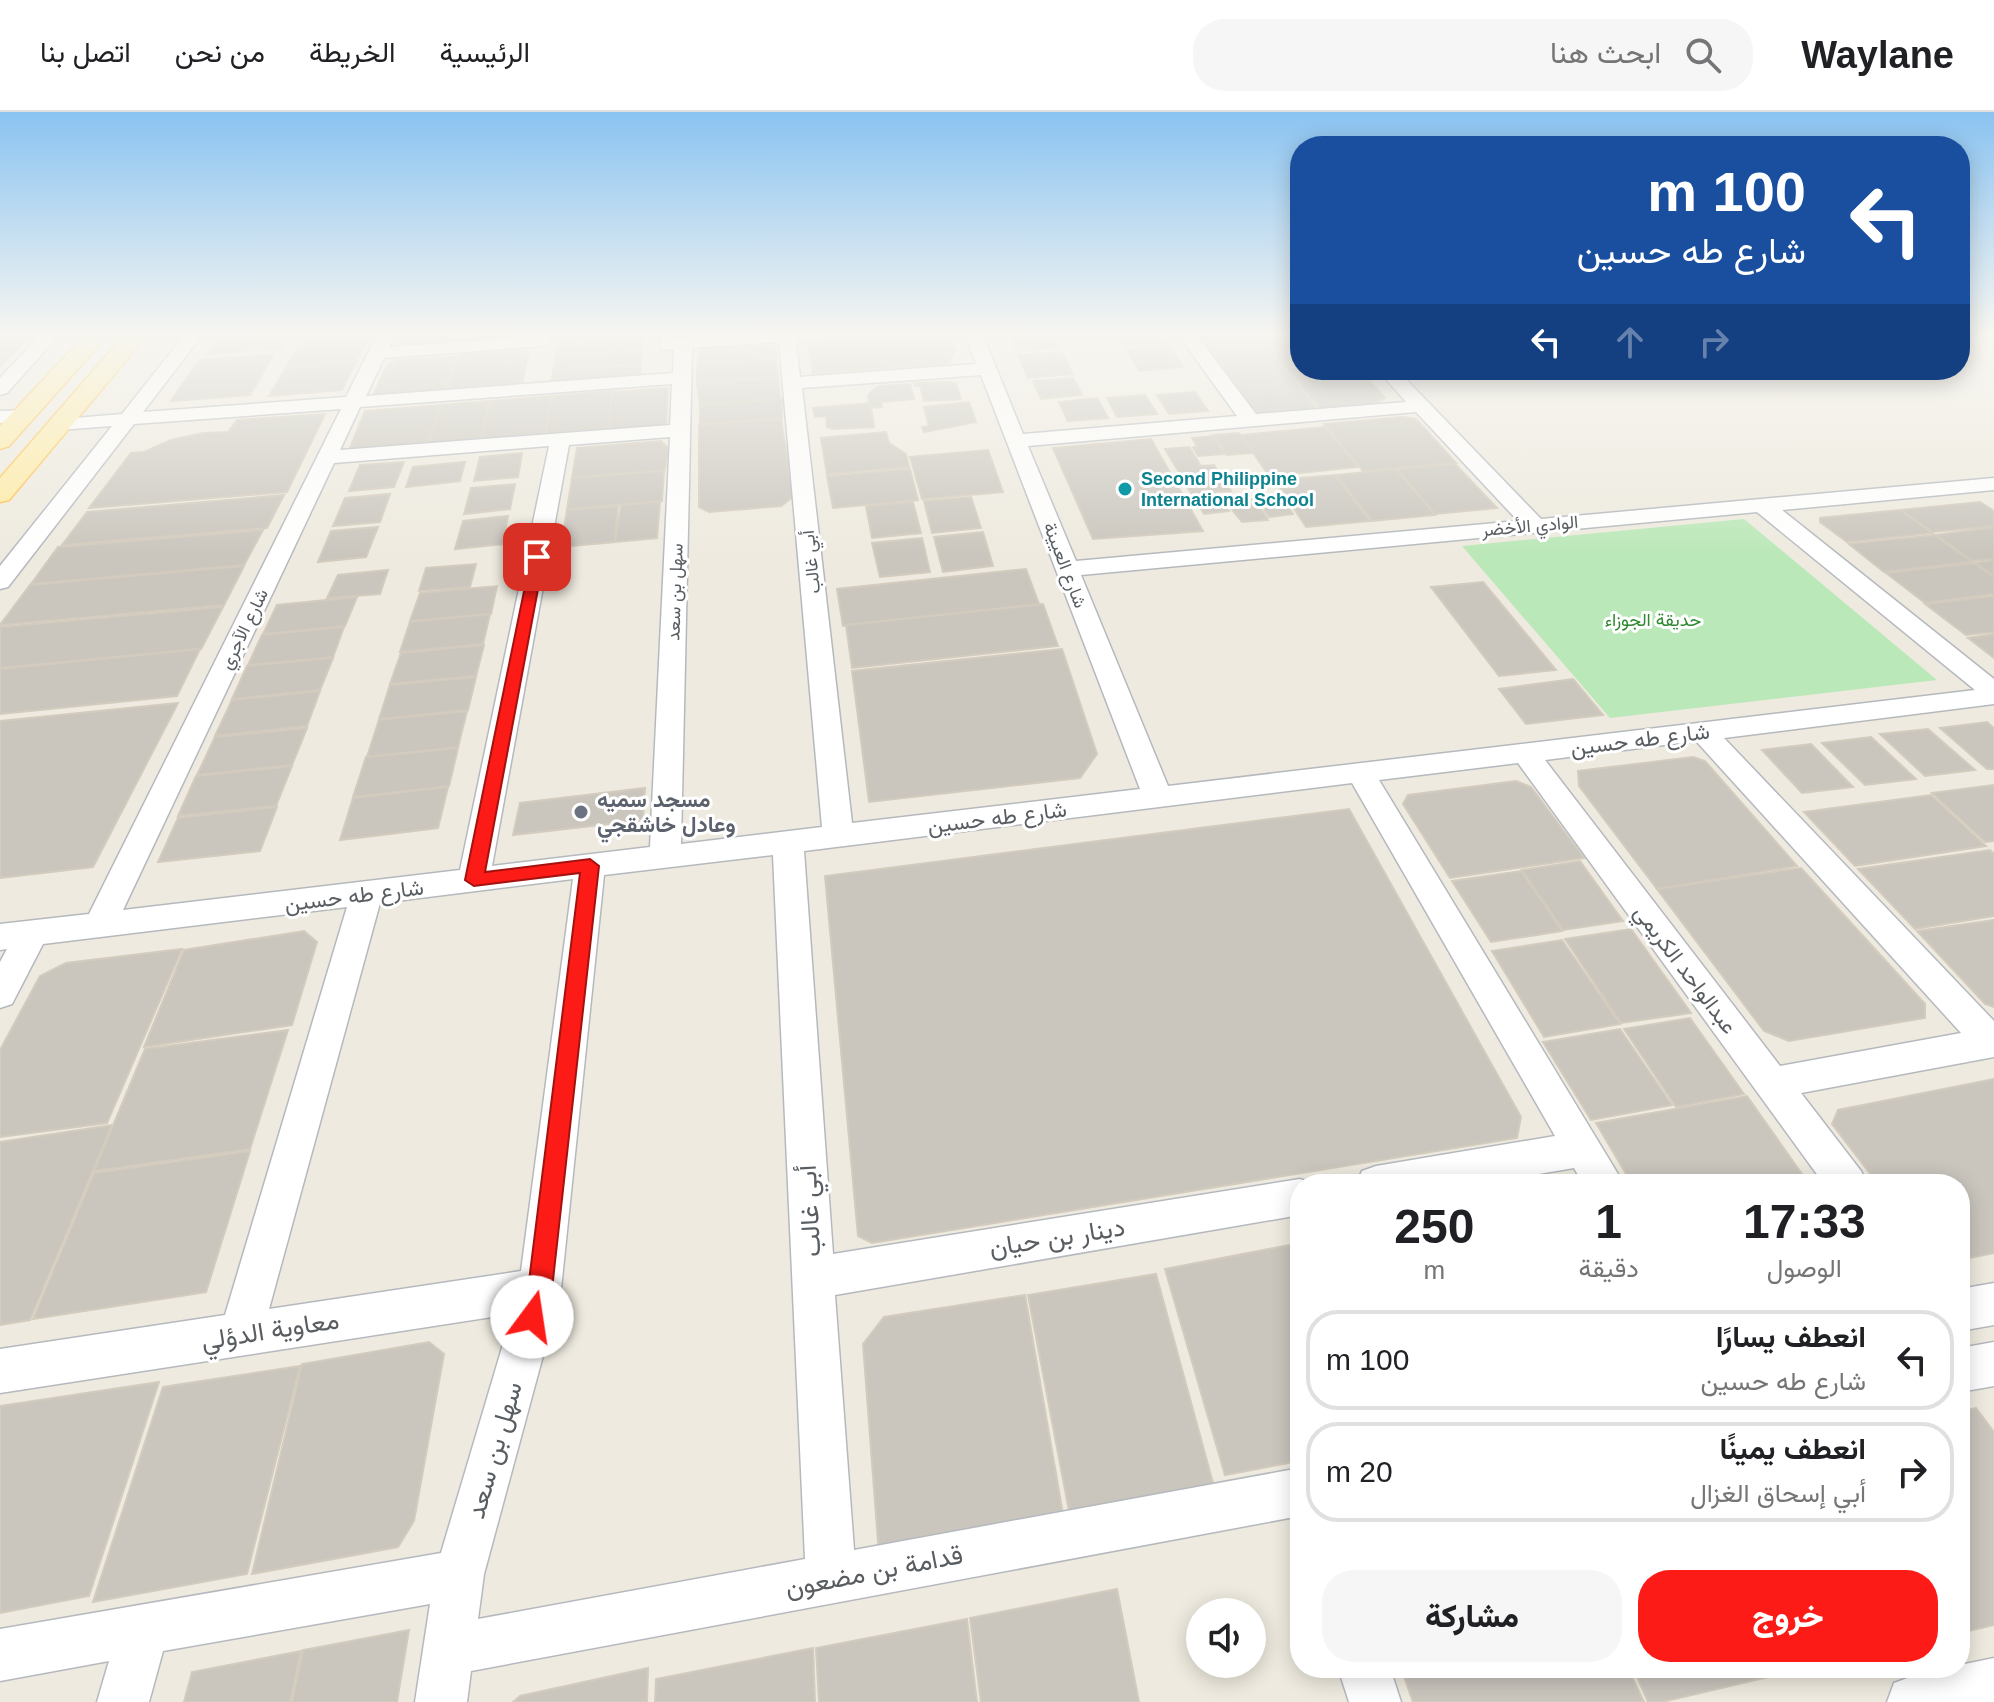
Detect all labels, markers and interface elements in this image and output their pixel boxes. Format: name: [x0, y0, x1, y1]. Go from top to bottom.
search box: [1193, 19, 1753, 91]
icon: search: [1681, 33, 1725, 77]
text: Waylane: [1801, 34, 1954, 76]
text: ابحث هنا: [1550, 36, 1661, 69]
text: اتصل بنا: [40, 37, 131, 68]
text: من نحن: [175, 37, 265, 68]
text: الخريطة: [309, 37, 396, 68]
text: الرئيسية: [440, 37, 530, 68]
text: 100 m: [1647, 160, 1806, 223]
icon: left: [1834, 168, 1938, 272]
text: شارع طه حسين: [1577, 230, 1806, 271]
icon: left: [1524, 320, 1568, 364]
icon: ahead: [1608, 320, 1652, 364]
icon: right: [1692, 320, 1736, 364]
place label: Second Philippine International School: [1141, 469, 1314, 510]
marker: Second Philippine International School: [1116, 480, 1134, 498]
street label: الوادي الأخضر: [1480, 512, 1579, 545]
street label: شارع العيينة: [1038, 519, 1090, 611]
pin: [503, 523, 571, 591]
street label: أبي غالب: [798, 529, 829, 595]
icon: arrive: [515, 535, 559, 579]
street label: سهل بن سعد: [663, 543, 688, 641]
street label: شارع الآجري: [216, 585, 277, 675]
park label: حديقة الجوزاء: [1605, 610, 1701, 631]
street label: شارع طه حسين: [1569, 719, 1711, 762]
place label: مسجد سميه وعادل خاشقجي: [597, 787, 736, 843]
street label: شارع طه حسين: [926, 797, 1068, 840]
marker: مسجد سميه وعادل خاشقجي: [572, 803, 590, 821]
street label: شارع طه حسين: [283, 875, 425, 918]
street label: عبدالواحد الكريمي: [1624, 900, 1742, 1042]
street label: أبي غالب: [792, 1164, 832, 1258]
text: 1: [1595, 1195, 1622, 1248]
text: 17:33: [1743, 1195, 1866, 1248]
text: 250: [1394, 1200, 1474, 1253]
street label: دينار بن حيان: [987, 1211, 1127, 1264]
text: دقيقة: [1579, 1253, 1639, 1283]
text: الوصول: [1767, 1253, 1842, 1283]
text: m: [1423, 1255, 1445, 1285]
position arrow: [490, 1275, 574, 1359]
street label: معاوية الدؤلي: [199, 1304, 342, 1362]
text: انعطف يسارًا: [1716, 1320, 1866, 1353]
icon: left: [1890, 1338, 1934, 1382]
text: 100 m: [1326, 1343, 1409, 1376]
text: شارع طه حسين: [1700, 1366, 1866, 1396]
street label: سهل بن سعد: [460, 1378, 529, 1522]
text: انعطف يمينًا: [1719, 1432, 1866, 1465]
icon: right: [1890, 1450, 1934, 1494]
text: 20 m: [1326, 1455, 1393, 1488]
text: أبي إسحاق الغزال: [1690, 1478, 1866, 1508]
street label: قدامة بن مضعون: [783, 1539, 966, 1604]
button: مشاركة: [1322, 1570, 1622, 1662]
button: خروج: [1638, 1570, 1938, 1662]
map controls: [1186, 1598, 1266, 1678]
button: sound: [1186, 1598, 1266, 1678]

